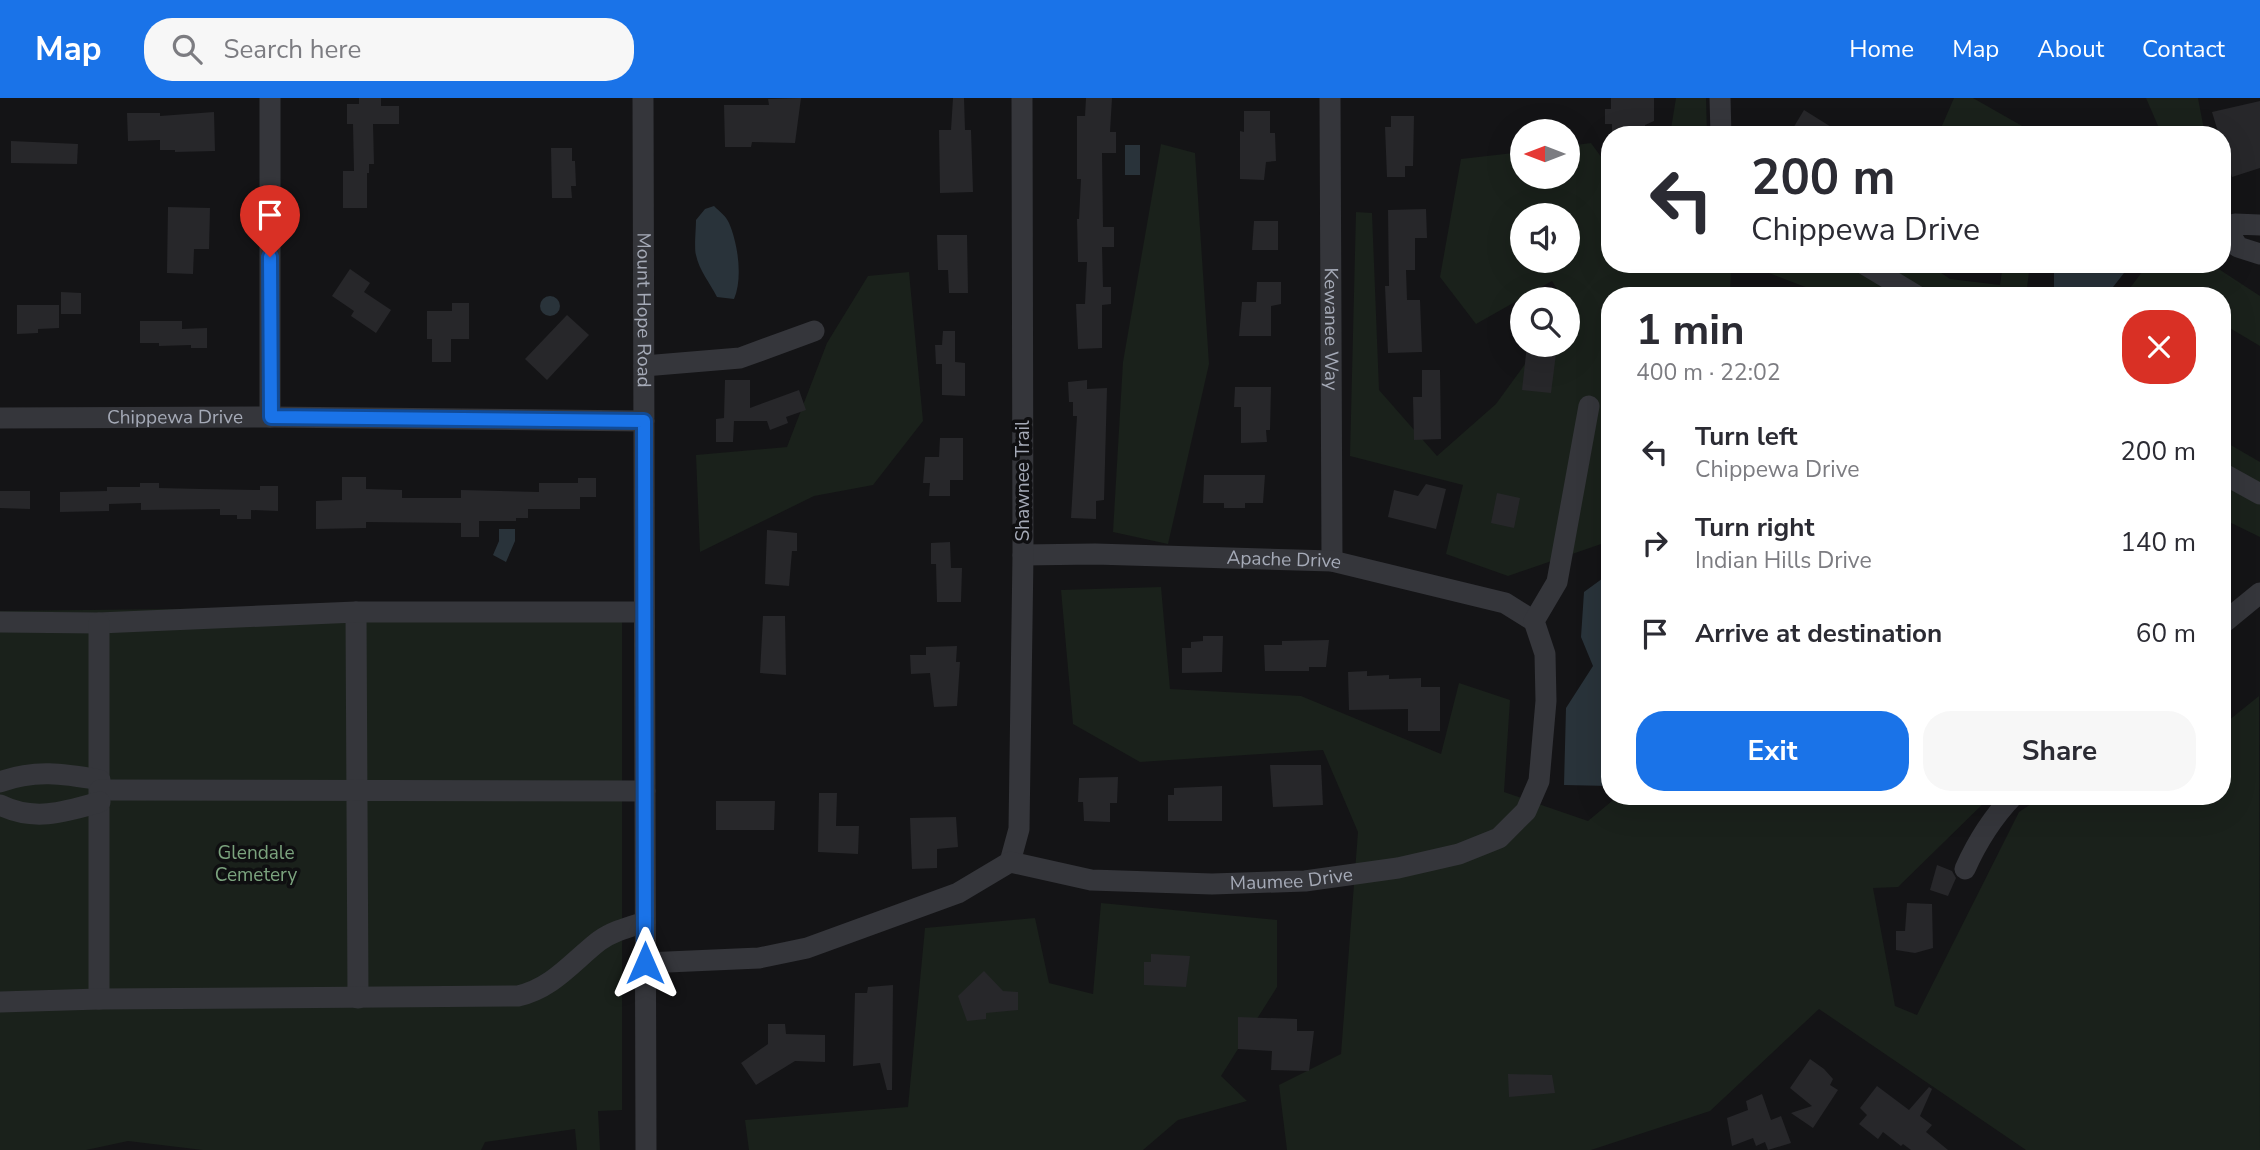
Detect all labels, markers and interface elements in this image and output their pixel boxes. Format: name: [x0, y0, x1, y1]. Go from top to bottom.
search box: [144, 18, 634, 81]
text: Map: [35, 27, 102, 72]
icon: search: [168, 30, 206, 68]
text: Search here: [224, 32, 361, 67]
text: Home: [1849, 33, 1914, 65]
text: Map: [1952, 33, 1999, 65]
text: About: [2037, 33, 2104, 65]
text: Contact: [2142, 33, 2225, 65]
north arrow: [1510, 119, 1580, 189]
map controls: [1510, 119, 1580, 357]
text: 200 m: [1751, 144, 1895, 211]
icon: left: [1636, 154, 1727, 245]
pin: [240, 185, 300, 257]
icon: arrive: [251, 196, 289, 234]
button: sound: [1510, 203, 1580, 273]
text: Chippewa Drive: [1751, 208, 1980, 251]
street label: Mount Hope Road: [630, 232, 657, 388]
street label: Kewanee Way: [1318, 267, 1344, 391]
button: search: [1510, 287, 1580, 357]
text: 1 min: [1636, 302, 1745, 359]
button: close: [2122, 310, 2196, 384]
text: 400 m · 22:02: [1636, 357, 1781, 388]
street label: Chippewa Drive: [107, 404, 243, 431]
text: Turn left: [1695, 419, 1798, 454]
street label: Shawnee Trail: [1010, 420, 1036, 542]
icon: left: [1636, 433, 1674, 471]
text: 200 m: [2120, 434, 2196, 469]
text: Chippewa Drive: [1695, 454, 1860, 485]
text: Turn right: [1695, 510, 1814, 545]
icon: right: [1636, 524, 1674, 562]
text: 140 m: [2120, 525, 2196, 560]
street label: Apache Drive: [1226, 545, 1344, 576]
text: Indian Hills Drive: [1695, 545, 1872, 576]
icon: arrive: [1636, 615, 1674, 653]
text: Arrive at destination: [1695, 616, 1942, 651]
text: 60 m: [2136, 616, 2196, 651]
button: Exit: [1636, 711, 1909, 791]
button: Share: [1923, 711, 2196, 791]
park label: Glendale Cemetery: [215, 840, 297, 888]
street label: Maumee Drive: [1229, 861, 1355, 896]
position arrow: [608, 926, 682, 1000]

